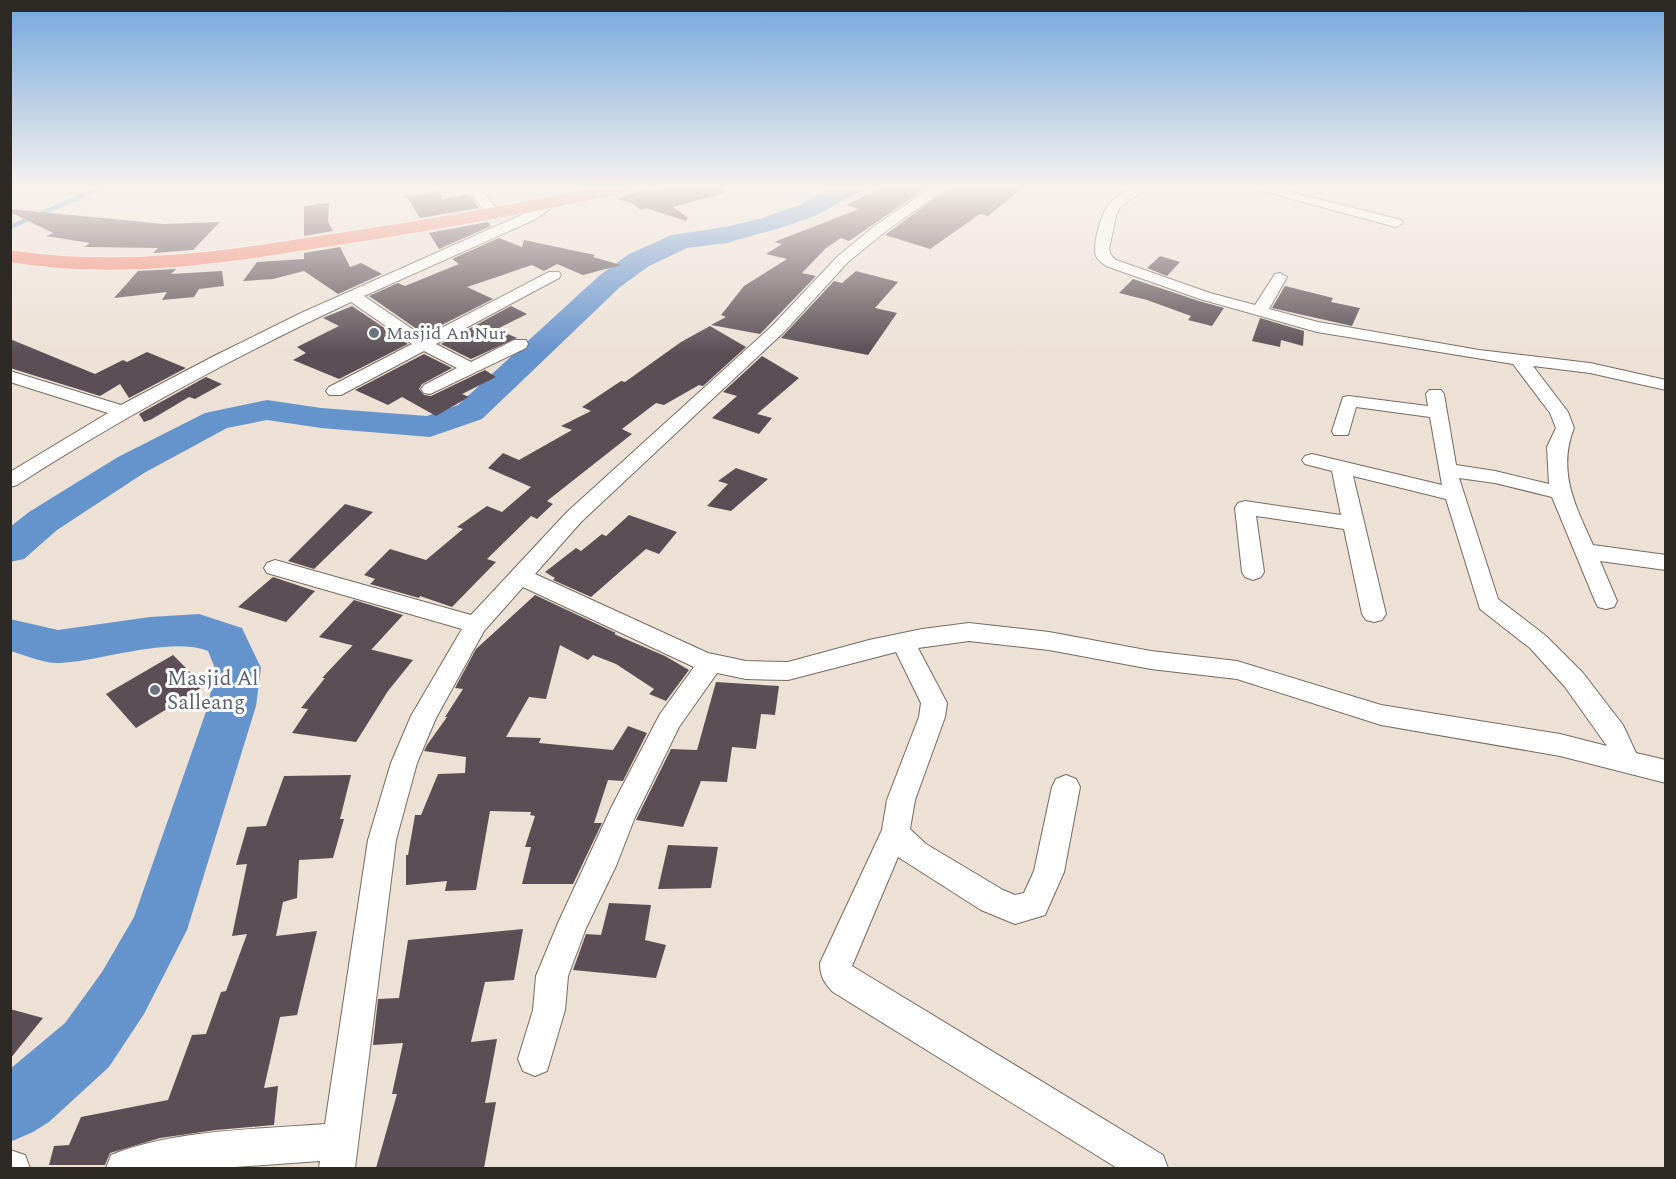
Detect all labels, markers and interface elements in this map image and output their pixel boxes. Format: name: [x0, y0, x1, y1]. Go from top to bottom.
place label: Masjid An Nur: [386, 320, 506, 347]
marker: Masjid An Nur: [367, 326, 381, 340]
place label: Masjid Al Salleang: [167, 663, 258, 719]
marker: Masjid Al Salleang: [148, 683, 162, 697]

